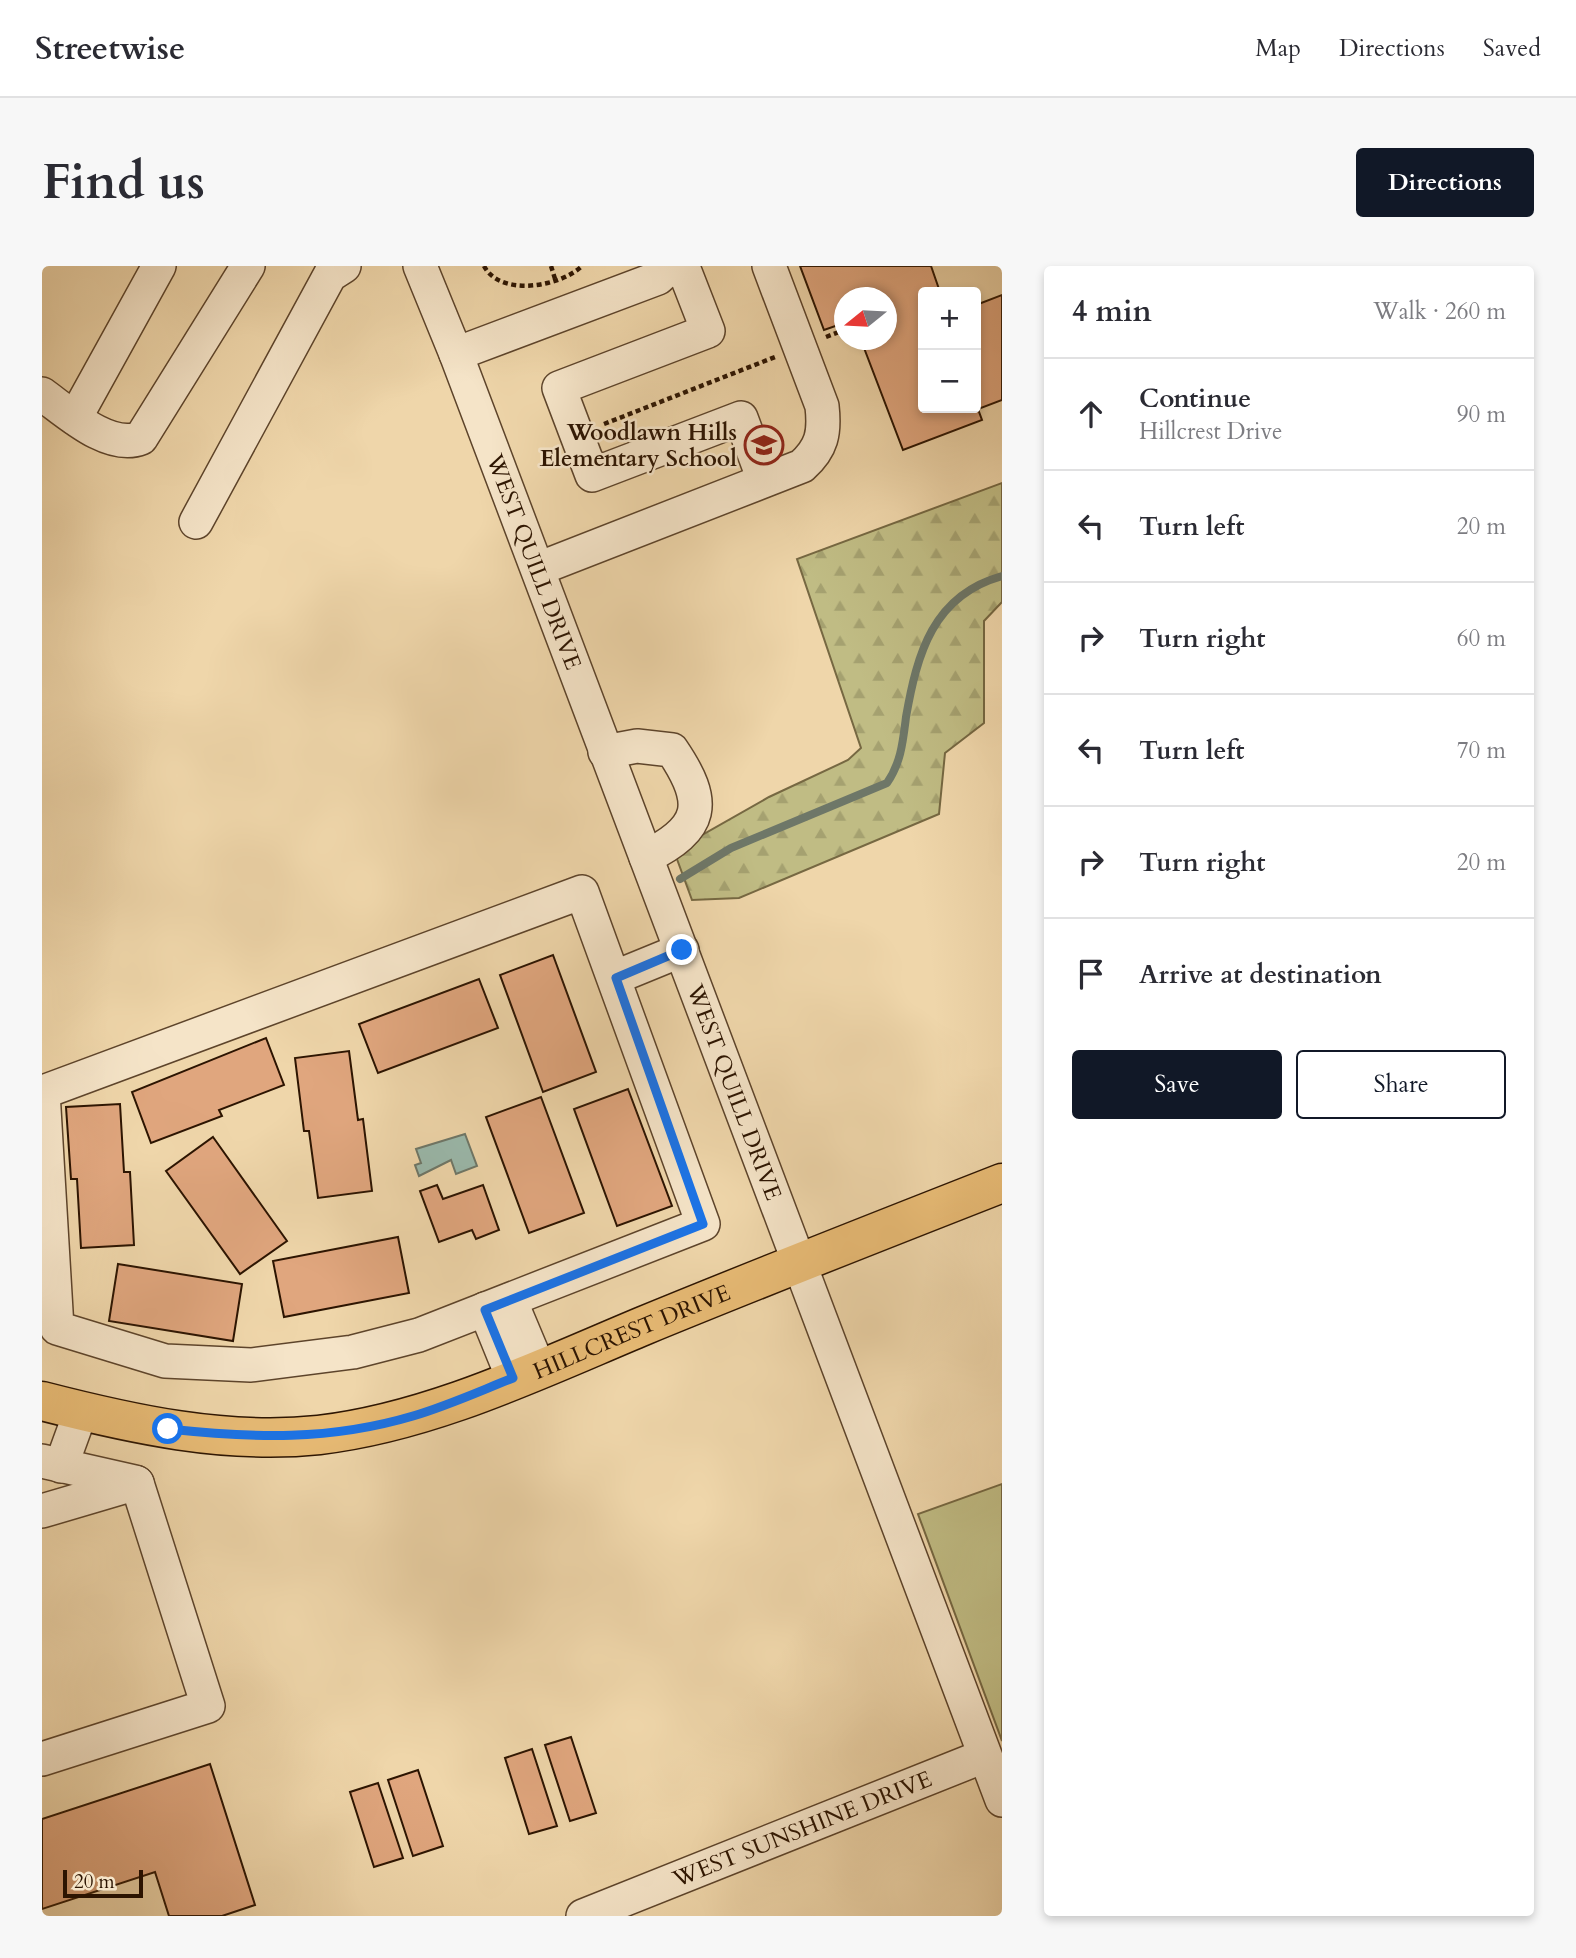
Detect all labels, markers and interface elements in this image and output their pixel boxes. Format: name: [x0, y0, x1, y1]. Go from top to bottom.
text: Streetwise: [35, 26, 185, 71]
text: Map: [1255, 32, 1301, 65]
text: Directions: [1339, 32, 1445, 65]
text: Saved: [1483, 32, 1541, 65]
button: Directions: [1356, 148, 1534, 217]
text: Find us: [42, 149, 205, 216]
north arrow: [834, 287, 897, 350]
map controls: [918, 287, 981, 413]
button: +: [918, 287, 981, 350]
text: 4 min: [1072, 291, 1152, 332]
text: Walk · 260 m: [1373, 296, 1506, 327]
button: −: [918, 350, 981, 413]
text: Continue: [1139, 381, 1251, 416]
icon: ahead: [1072, 395, 1110, 433]
text: 90 m: [1457, 399, 1506, 430]
text: Hillcrest Drive: [1139, 416, 1282, 447]
place label: Woodlawn Hills Elementary School: [540, 417, 737, 474]
school or university icon: Woodlawn Hills Elementary School: [743, 424, 785, 466]
street label: WEST QUILL DRIVE: [479, 448, 589, 674]
icon: left: [1072, 507, 1110, 545]
text: Turn left: [1139, 509, 1244, 544]
text: 20 m: [1457, 511, 1506, 542]
icon: right: [1072, 619, 1110, 657]
text: Turn right: [1139, 621, 1266, 656]
text: 60 m: [1457, 623, 1506, 654]
icon: left: [1072, 731, 1110, 769]
text: Turn left: [1139, 733, 1244, 768]
text: 70 m: [1457, 735, 1506, 766]
icon: right: [1072, 843, 1110, 881]
text: Turn right: [1139, 845, 1266, 880]
text: 20 m: [1457, 847, 1506, 878]
route end: [666, 934, 697, 965]
icon: arrive: [1072, 955, 1110, 993]
text: Arrive at destination: [1139, 957, 1382, 992]
street label: WEST QUILL DRIVE: [680, 979, 790, 1204]
button: Save: [1072, 1050, 1282, 1119]
button: Share: [1296, 1050, 1506, 1119]
street label: HILLCREST DRIVE: [528, 1277, 735, 1386]
route start: [152, 1413, 183, 1444]
street label: WEST SUNSHINE DRIVE: [667, 1763, 936, 1895]
scale bar: [63, 1867, 144, 1899]
text: 20 m: [74, 1869, 115, 1895]

